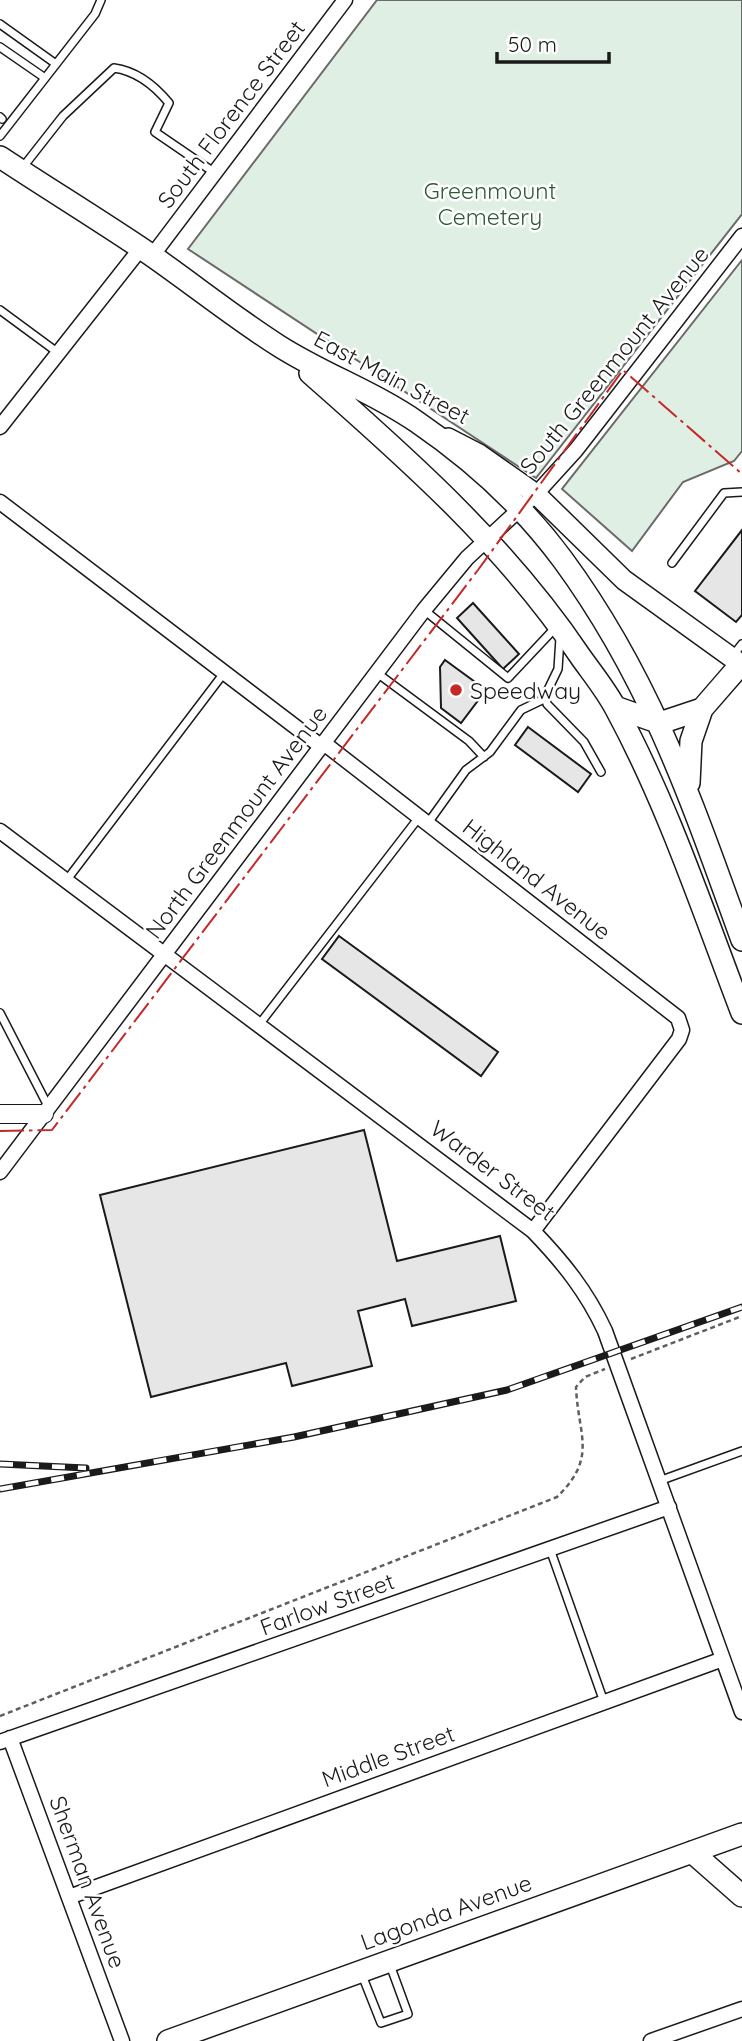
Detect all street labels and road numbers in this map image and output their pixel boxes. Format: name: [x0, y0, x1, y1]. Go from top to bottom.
street label: South Florence Street: [151, 14, 311, 214]
street label: South Greenmount Avenue: [513, 240, 715, 480]
street label: East Main Street: [309, 324, 475, 430]
street label: North Greenmount Avenue: [139, 700, 333, 944]
street label: Highland Avenue: [457, 812, 617, 946]
street label: Warder Street: [425, 1114, 561, 1227]
street label: Farlow Street: [256, 1566, 398, 1642]
street label: Middle Street: [318, 1719, 458, 1793]
street label: Sherman Avenue: [43, 1792, 133, 1972]
street label: Lagonda Avenue: [356, 1868, 536, 1956]

